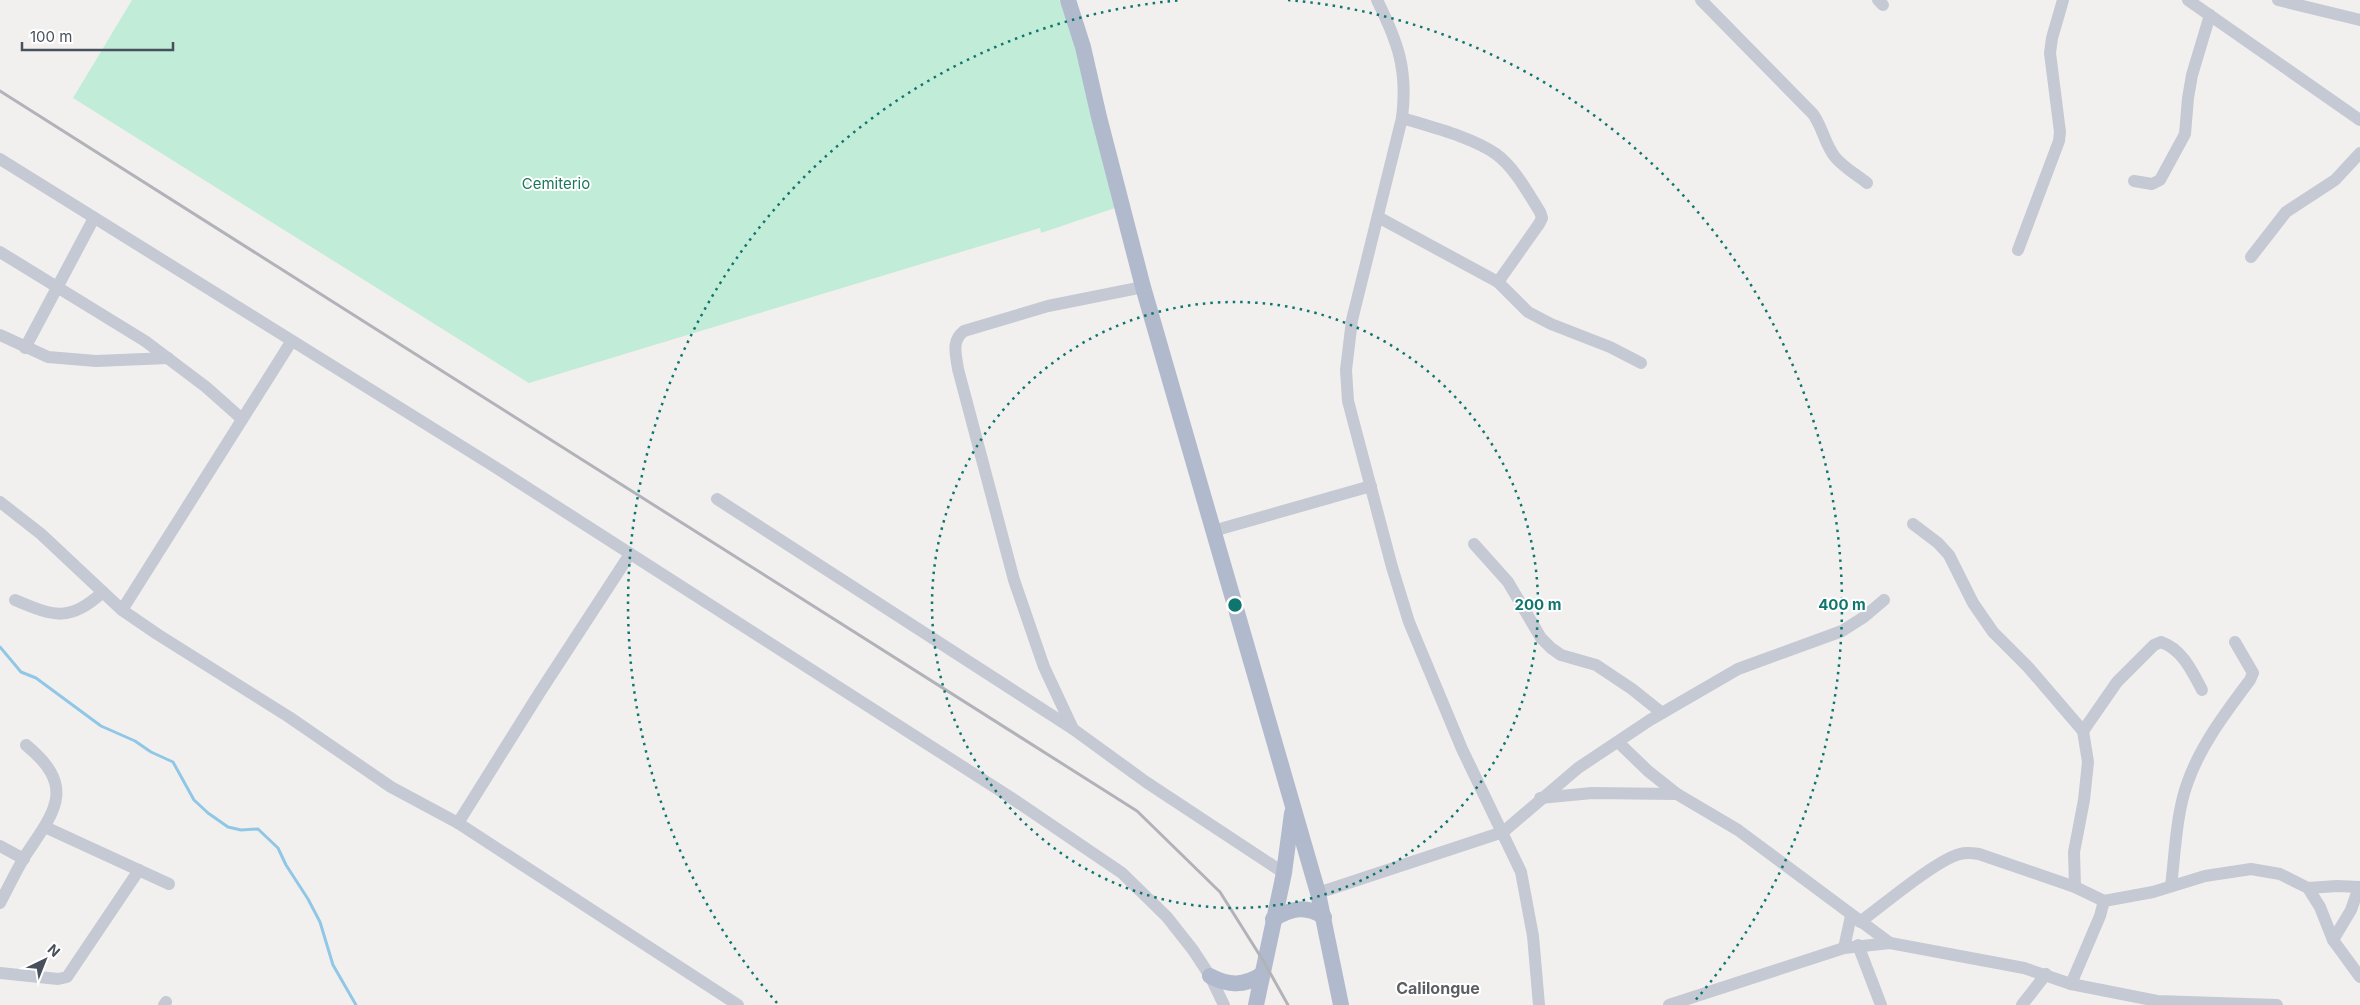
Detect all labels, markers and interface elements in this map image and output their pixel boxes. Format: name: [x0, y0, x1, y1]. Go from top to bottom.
scale bar: [22, 20, 174, 52]
text: 100 m: [30, 27, 72, 46]
park label: Cemiterio: [522, 174, 590, 193]
text: 200 m: [1515, 595, 1561, 614]
text: 400 m: [1818, 595, 1866, 614]
centre of rings: [1226, 596, 1244, 614]
north arrow: [20, 935, 70, 985]
text: N: [45, 940, 64, 960]
district label: Calilongue: [1396, 978, 1480, 998]

